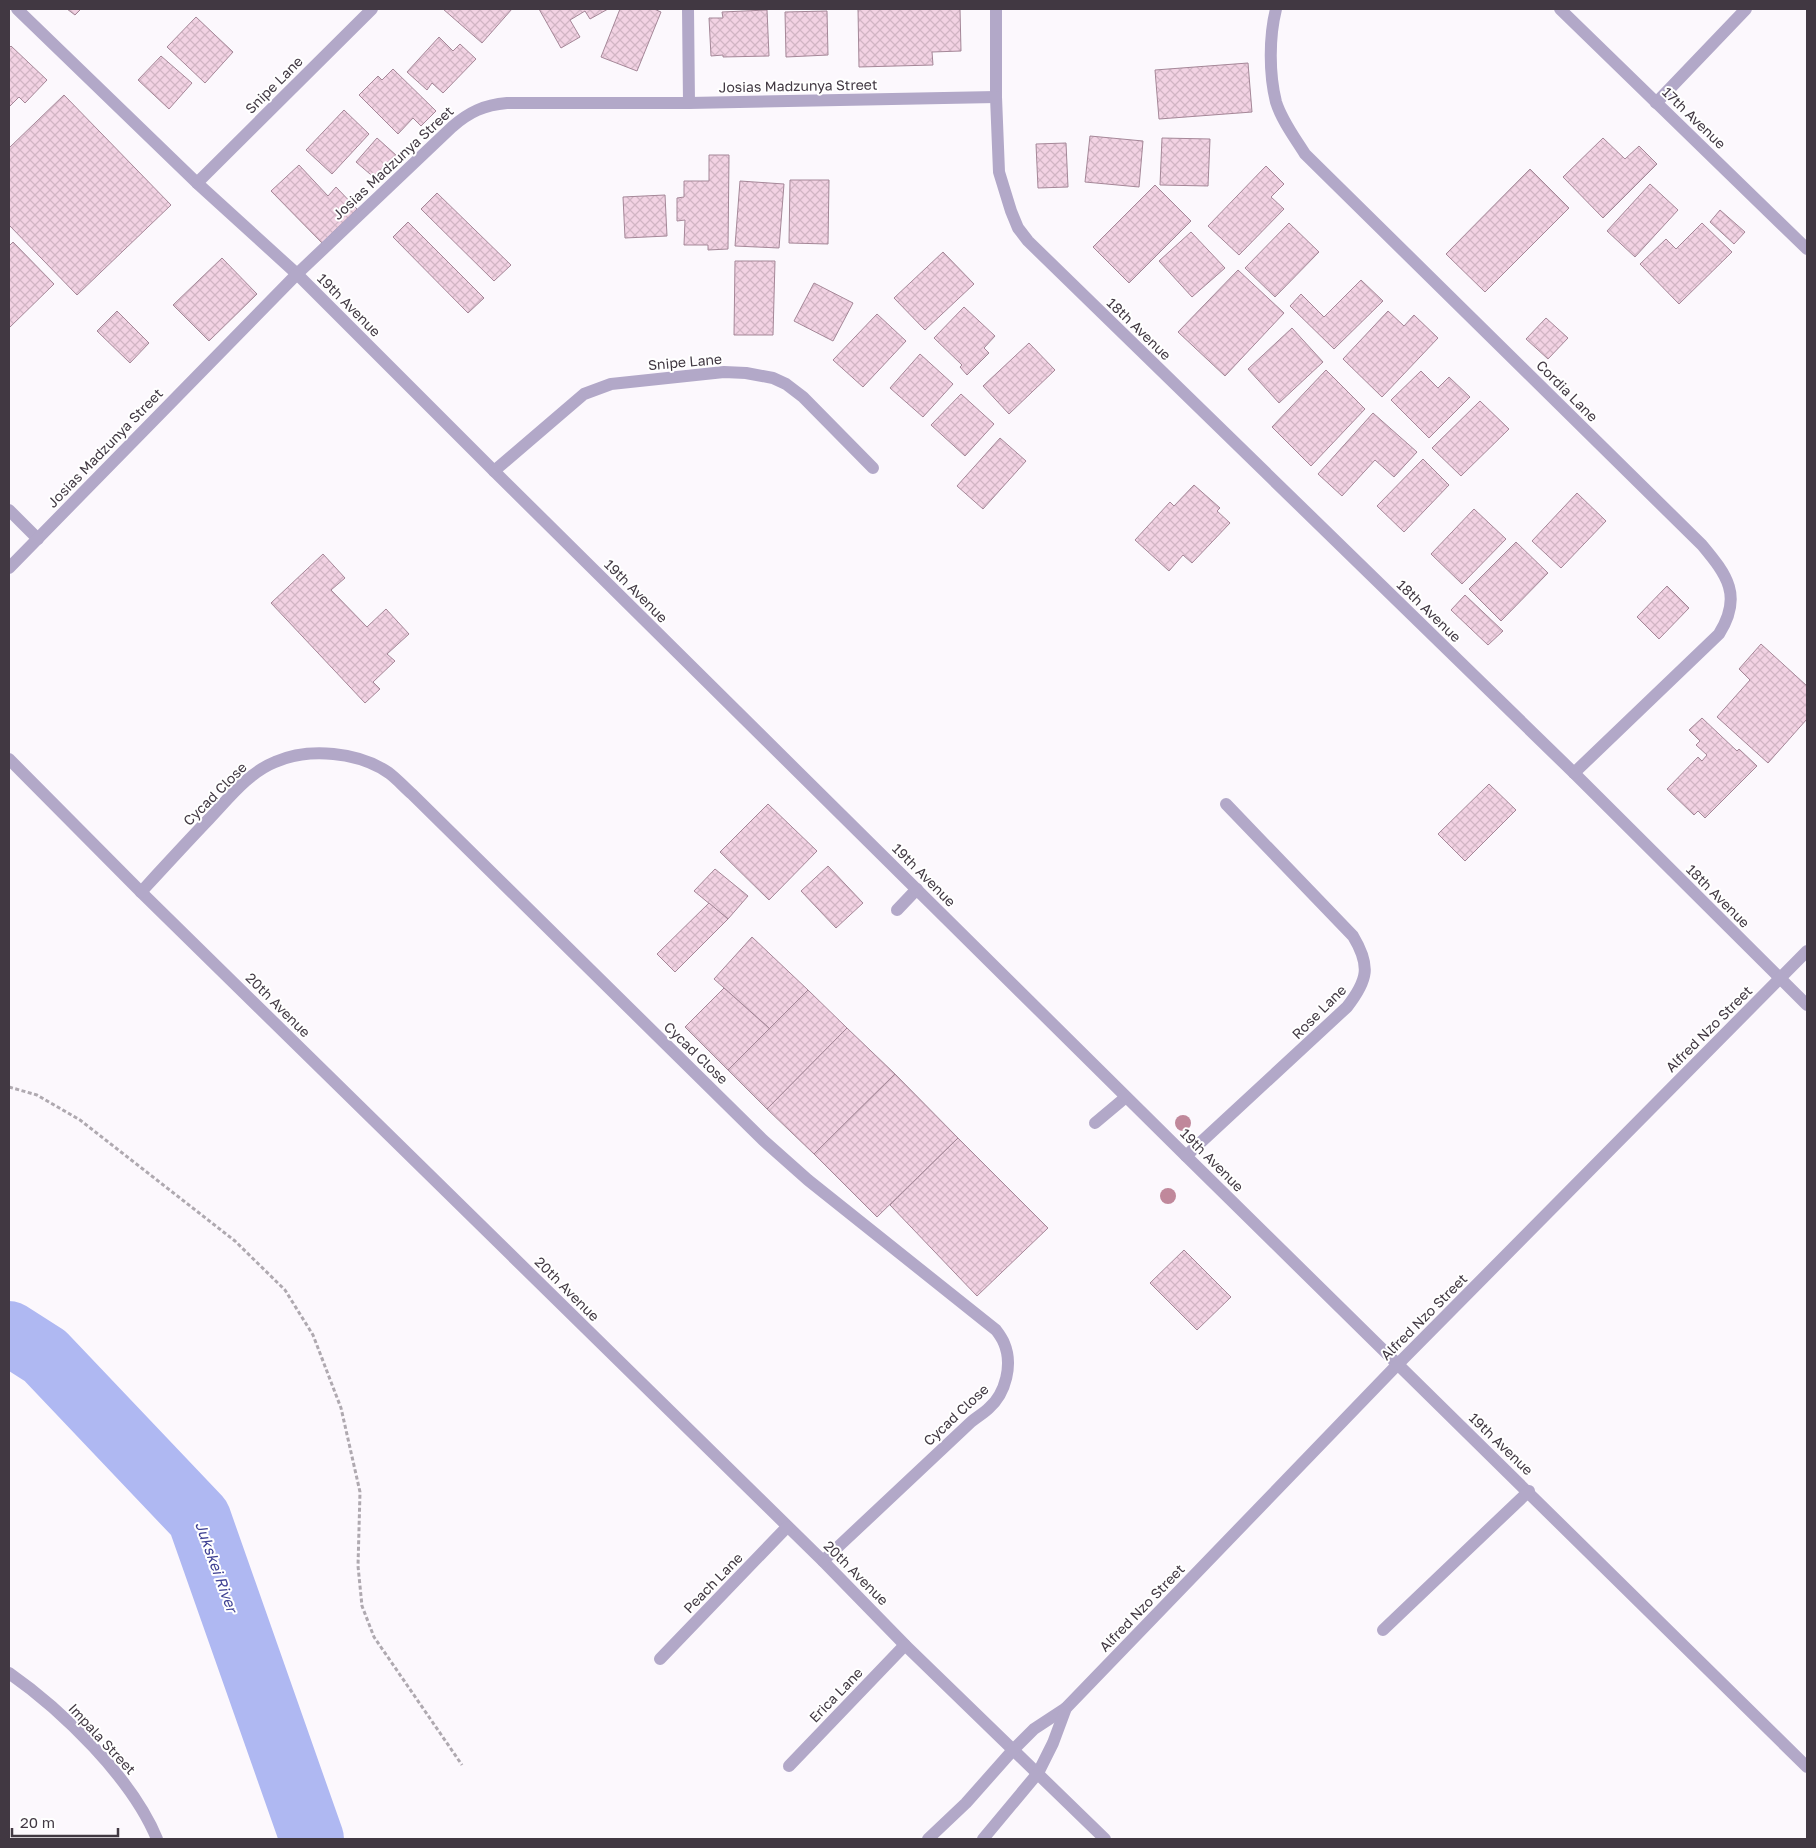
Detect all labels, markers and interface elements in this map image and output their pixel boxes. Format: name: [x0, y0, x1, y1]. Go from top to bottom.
street label: Snipe Lane: [241, 52, 306, 117]
street label: Josias Madzunya Street: [718, 76, 878, 95]
street label: 17th Avenue: [1659, 83, 1730, 152]
street label: Josias Madzunya Street: [329, 102, 457, 223]
street label: 19th Avenue: [314, 270, 384, 340]
street label: 18th Avenue: [1104, 294, 1175, 363]
street label: Snipe Lane: [647, 350, 723, 373]
street label: Cordia Lane: [1533, 356, 1602, 425]
street label: Josias Madzunya Street: [43, 385, 166, 511]
street label: 19th Avenue: [601, 556, 671, 626]
street label: 18th Avenue: [1394, 576, 1465, 645]
street label: Cycad Close: [179, 758, 250, 829]
street label: 19th Avenue: [889, 840, 959, 910]
street label: 18th Avenue: [1683, 860, 1754, 931]
street label: 20th Avenue: [243, 969, 314, 1040]
street label: Rose Lane: [1288, 981, 1349, 1042]
street label: Alfred Nzo Street: [1662, 982, 1755, 1075]
street label: Cycad Close: [661, 1018, 732, 1087]
street label: 19th Avenue: [1177, 1125, 1247, 1195]
street label: 20th Avenue: [532, 1253, 603, 1324]
street label: Alfred Nzo Street: [1377, 1270, 1470, 1363]
street label: Cycad Close: [920, 1380, 992, 1449]
street label: 19th Avenue: [1466, 1409, 1537, 1478]
water label: Jukskei River: [192, 1519, 242, 1617]
street label: 20th Avenue: [821, 1537, 892, 1608]
street label: Peach Lane: [680, 1549, 746, 1616]
street label: Alfred Nzo Street: [1096, 1560, 1188, 1655]
street label: Erica Lane: [805, 1664, 866, 1726]
street label: Impala Street: [65, 1700, 139, 1778]
scale bar: [12, 1806, 119, 1838]
text: 20 m: [20, 1813, 55, 1831]

